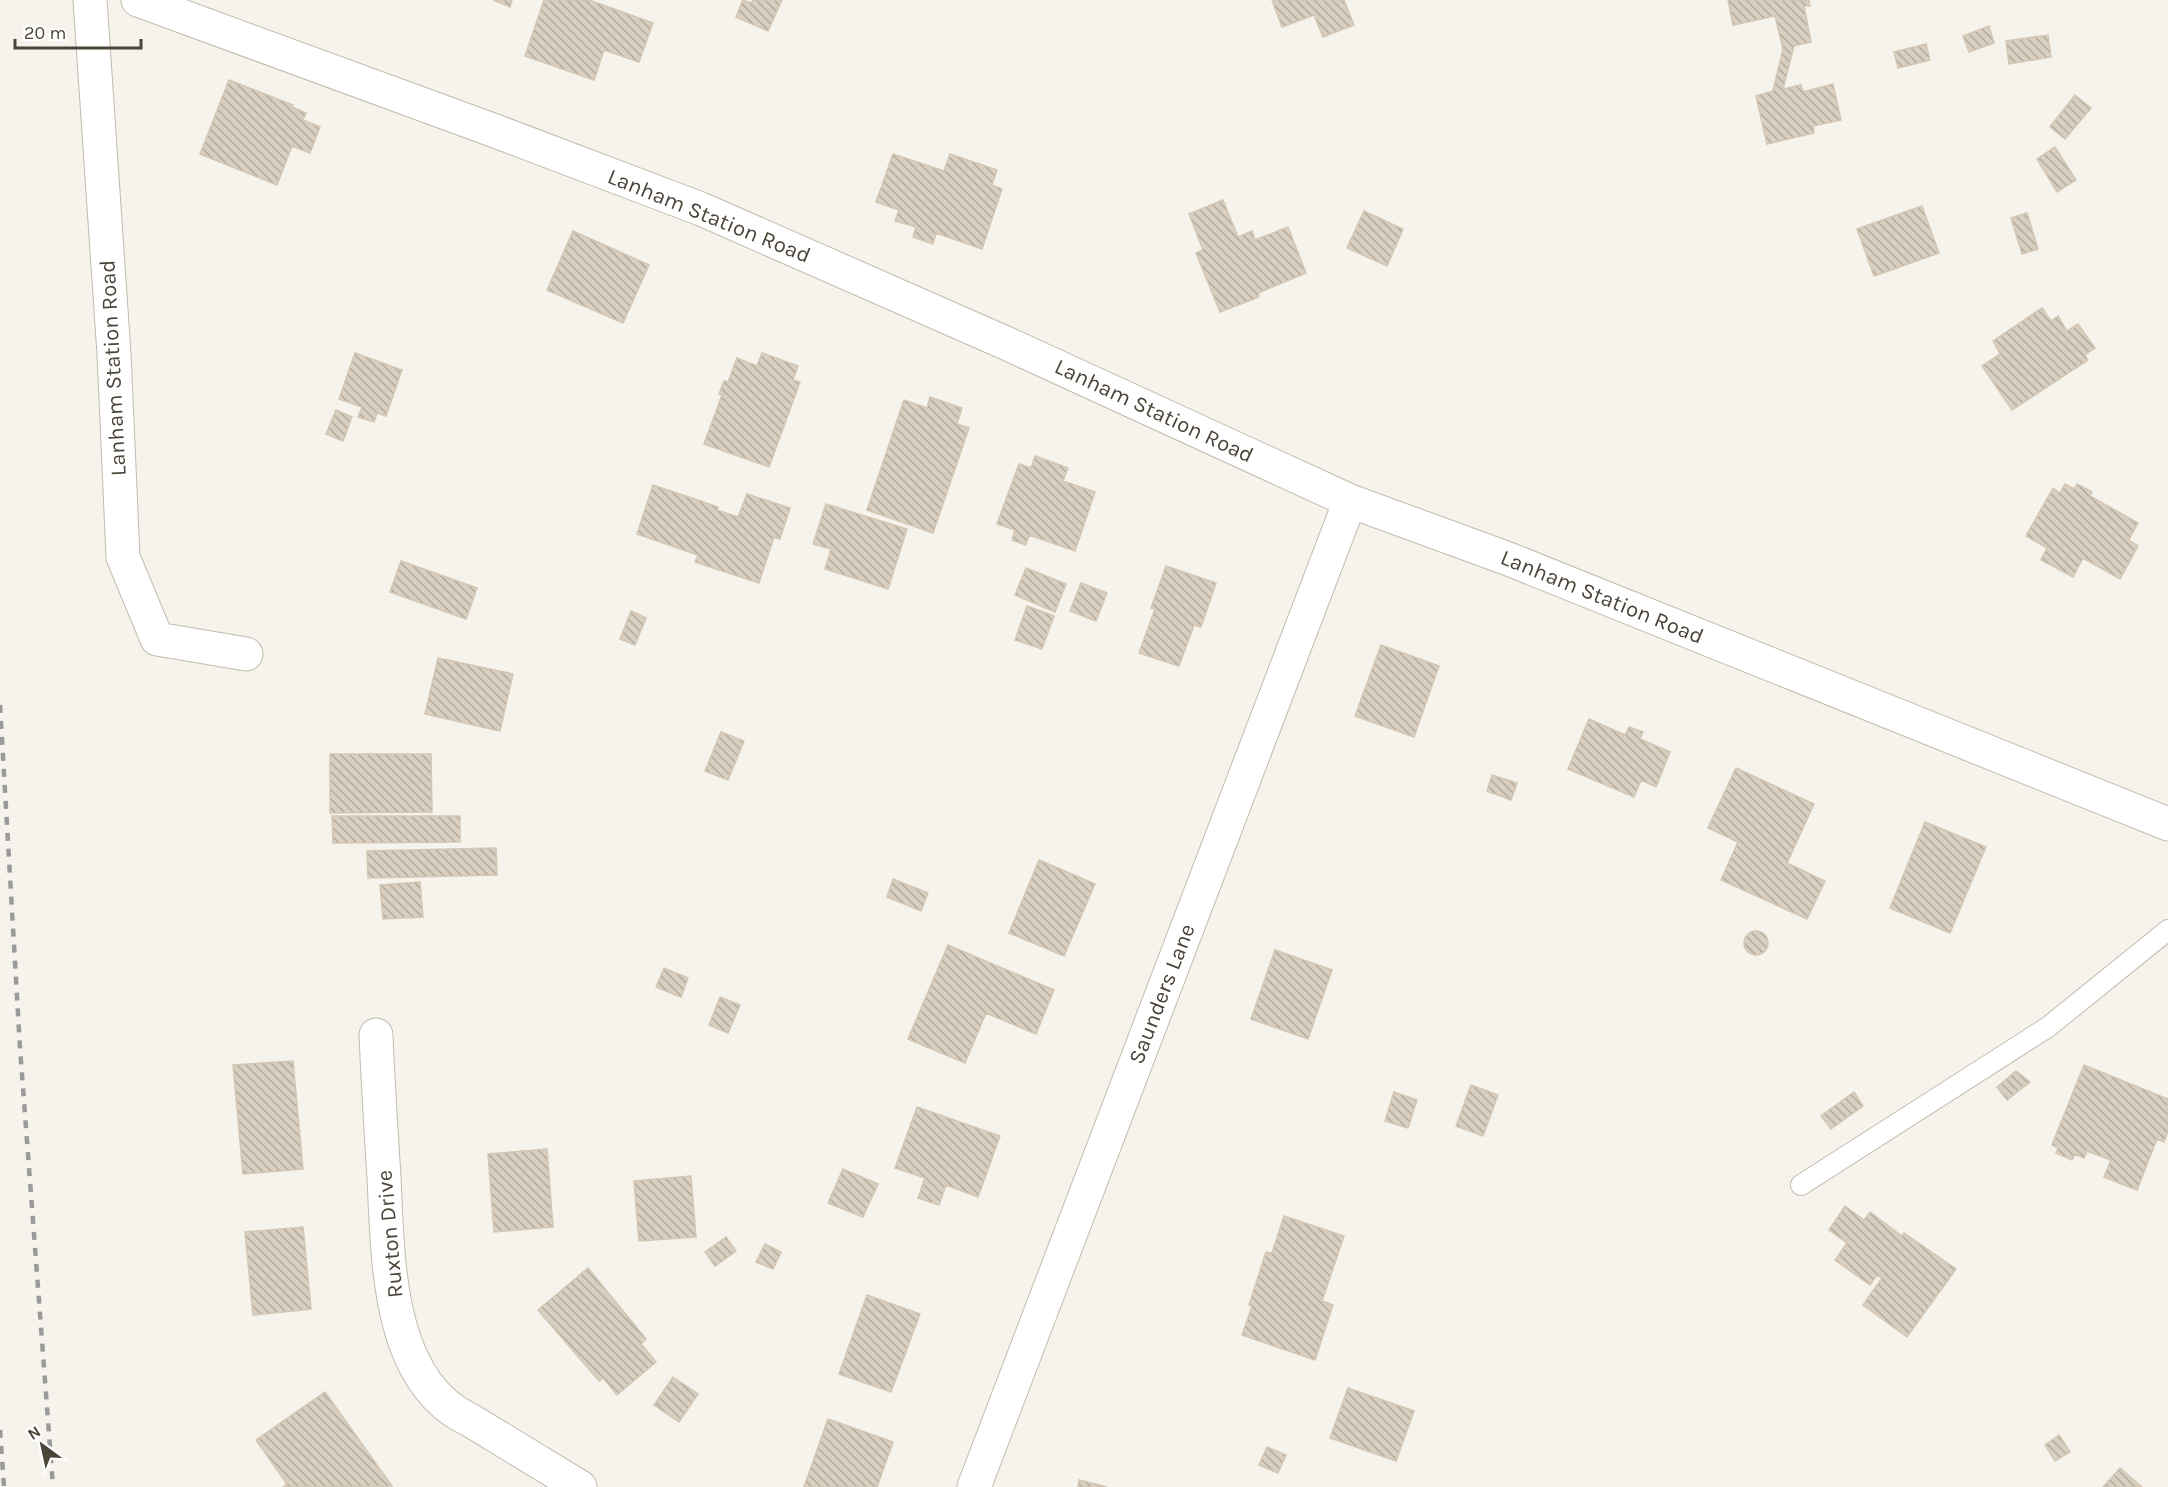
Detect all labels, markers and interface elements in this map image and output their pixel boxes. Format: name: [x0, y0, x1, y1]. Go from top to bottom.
scale bar: [15, 12, 141, 50]
text: 20 m: [24, 22, 66, 44]
street label: Lanham Station Road: [604, 163, 814, 269]
street label: Lanham Station Road: [94, 259, 132, 477]
street label: Lanham Station Road: [1050, 353, 1258, 469]
street label: Lanham Station Road: [1497, 544, 1707, 650]
street label: Saunders Lane: [1123, 920, 1201, 1068]
street label: Ruxton Drive: [371, 1169, 409, 1299]
north arrow: [12, 1415, 72, 1475]
text: N: [24, 1422, 44, 1444]

